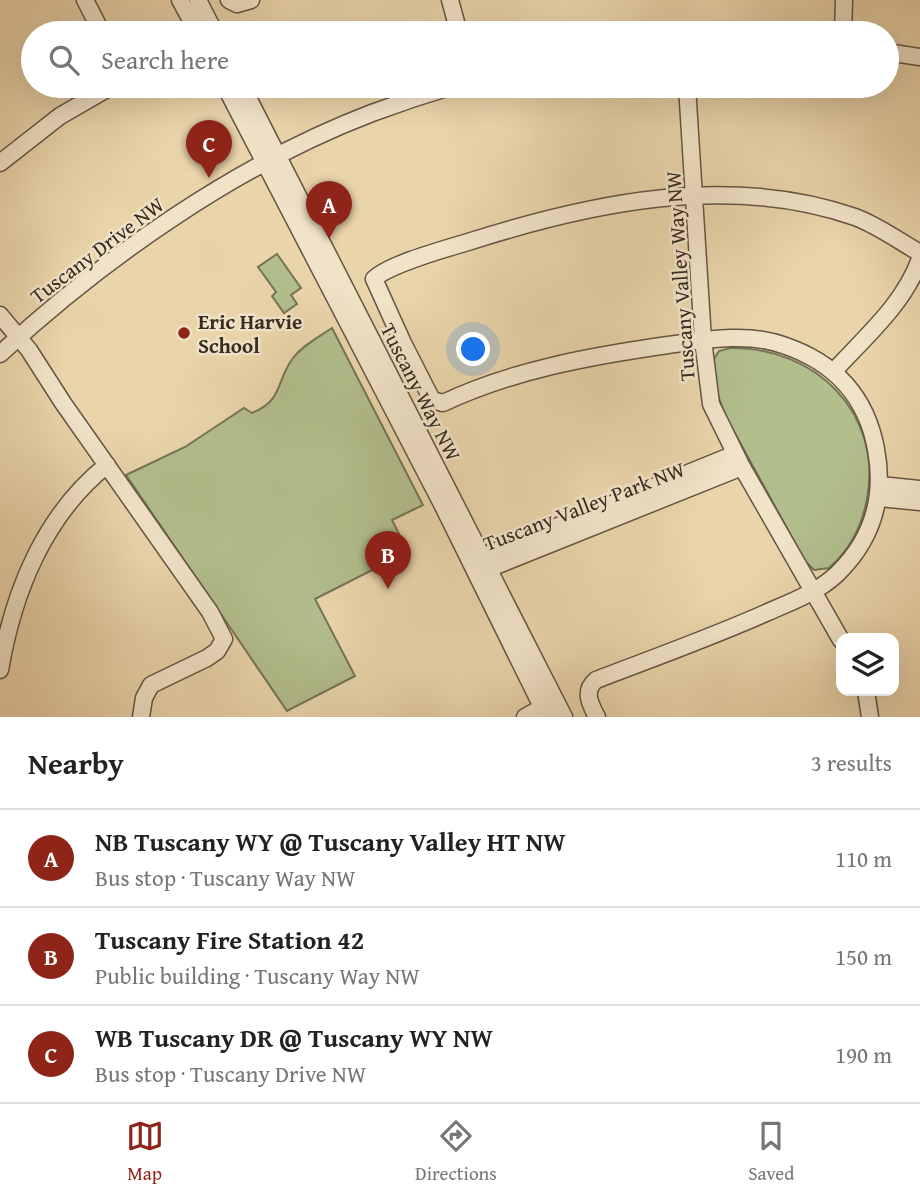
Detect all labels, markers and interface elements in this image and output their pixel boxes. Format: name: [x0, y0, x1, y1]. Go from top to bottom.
search box: [21, 21, 899, 98]
text: Search here: [101, 40, 229, 79]
icon: search: [45, 41, 83, 79]
pin: C: [186, 120, 232, 178]
street label: Tuscany Valley Way NW: [657, 170, 703, 382]
pin: A: [306, 181, 352, 239]
street label: Tuscany Drive NW: [23, 189, 171, 311]
place label: Eric Harvie School: [198, 306, 302, 361]
street label: Tuscany Way NW: [373, 318, 469, 467]
marker: Eric Harvie School: [176, 325, 192, 341]
your location: [456, 332, 490, 366]
street label: Tuscany Valley Park NW: [479, 453, 689, 559]
pin: B: [365, 531, 411, 589]
map controls: [836, 633, 899, 696]
button: layers: [836, 633, 899, 696]
text: Nearby: [28, 741, 124, 785]
text: 3 results: [811, 746, 892, 779]
text: NB Tuscany WY @ Tuscany Valley HT NW: [95, 822, 565, 861]
text: A: [44, 842, 58, 875]
text: 110 m: [835, 842, 892, 875]
text: Bus stop · Tuscany Way NW: [95, 861, 356, 894]
text: Tuscany Fire Station 42: [95, 920, 364, 959]
text: B: [44, 940, 58, 973]
text: 150 m: [835, 940, 892, 973]
text: Public building · Tuscany Way NW: [95, 959, 420, 992]
text: WB Tuscany DR @ Tuscany WY NW: [95, 1018, 493, 1057]
text: C: [44, 1038, 58, 1071]
text: 190 m: [835, 1038, 892, 1071]
text: Bus stop · Tuscany Drive NW: [95, 1057, 366, 1090]
tab: Map: [126, 1117, 164, 1187]
tab: Directions: [415, 1117, 497, 1187]
tab: Saved: [748, 1117, 794, 1187]

